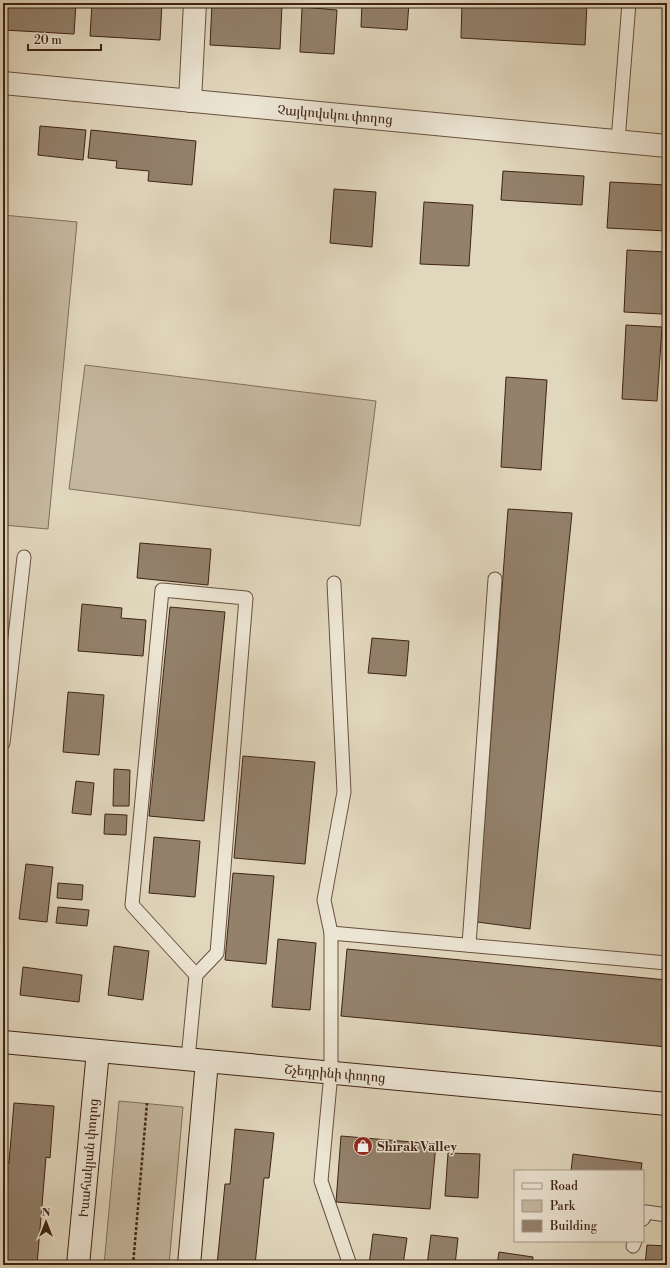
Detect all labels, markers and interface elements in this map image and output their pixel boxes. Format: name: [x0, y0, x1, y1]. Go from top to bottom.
scale bar: [28, 26, 101, 52]
text: 20 m: [34, 33, 62, 48]
street label: Չայկովսկու փողոց: [277, 102, 393, 128]
street label: Շչեդրինի փողոց: [284, 1062, 386, 1086]
street label: Իսահակյան փողոց: [76, 1098, 102, 1218]
shop icon: Shirak Valley: [352, 1135, 374, 1157]
place label: Shirak Valley: [377, 1139, 457, 1155]
legend: [514, 1170, 644, 1242]
text: Road: [550, 1179, 578, 1194]
text: Park: [550, 1199, 576, 1214]
north arrow: [26, 1202, 66, 1242]
text: N: [42, 1206, 51, 1220]
text: Building: [549, 1219, 598, 1234]

